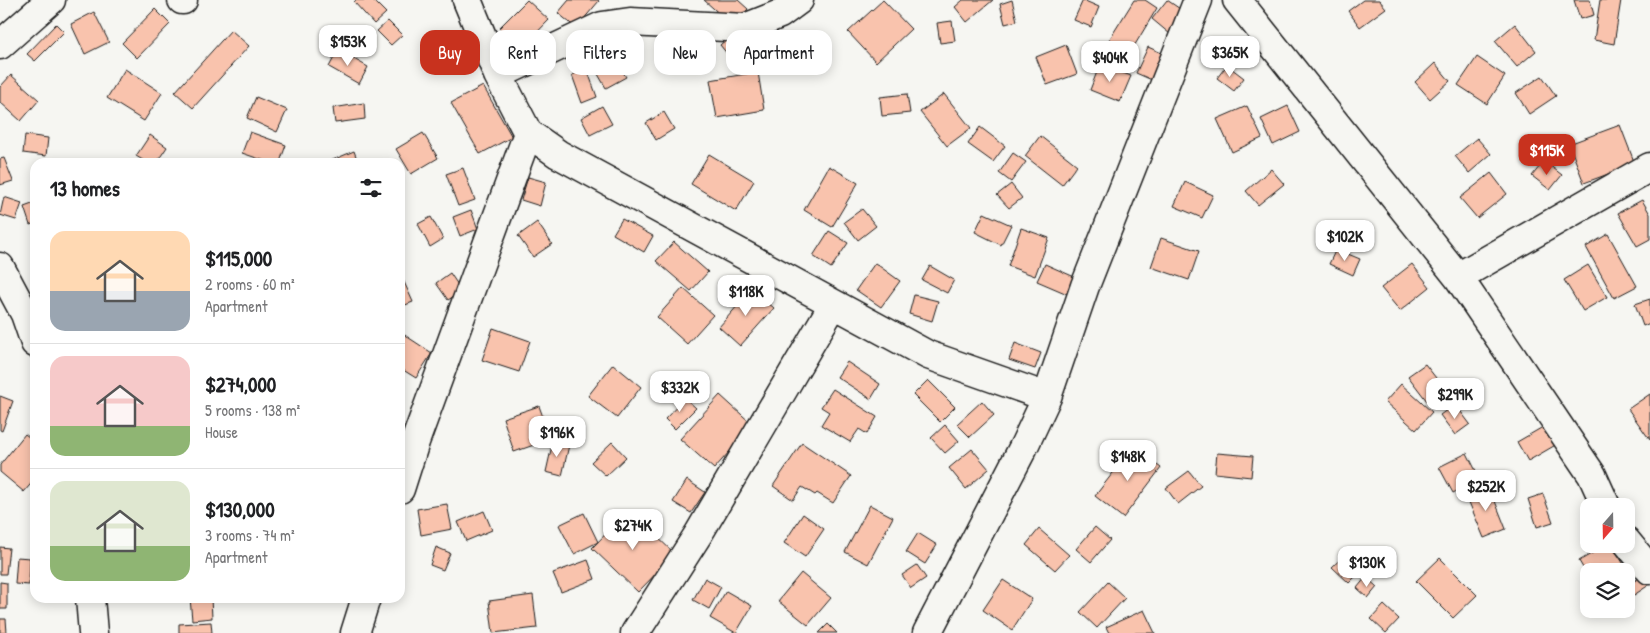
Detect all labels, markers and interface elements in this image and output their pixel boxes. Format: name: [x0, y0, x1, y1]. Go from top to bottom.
pin: $153K: [313, 24, 383, 67]
text: $153K: [330, 30, 366, 52]
chip: Buy: [420, 30, 480, 75]
chip: Rent: [490, 30, 556, 75]
chip: Filters: [566, 30, 644, 75]
chip: New: [654, 30, 716, 75]
chip: Apartment: [726, 30, 832, 75]
pin: $365K: [1195, 36, 1265, 78]
pin: $404K: [1075, 41, 1145, 83]
text: $365K: [1212, 41, 1248, 63]
text: $404K: [1092, 46, 1128, 68]
pin: $115K: [1512, 134, 1582, 176]
text: $115K: [1530, 139, 1564, 161]
text: 13 homes: [50, 174, 120, 203]
icon: filters: [357, 174, 385, 202]
pin: $102K: [1310, 220, 1380, 262]
text: $102K: [1327, 225, 1363, 247]
text: $115,000: [205, 244, 272, 273]
icon: home: [90, 251, 150, 311]
text: 2 rooms · 60 m²: [205, 273, 295, 295]
pin: $118K: [711, 274, 781, 317]
text: $118K: [728, 280, 764, 302]
text: Apartment: [205, 295, 268, 317]
text: $274,000: [205, 370, 276, 399]
pin: $332K: [645, 370, 715, 413]
icon: home: [90, 376, 150, 436]
text: $332K: [661, 376, 699, 398]
pin: $299K: [1420, 378, 1490, 420]
text: $299K: [1437, 383, 1473, 405]
text: 5 rooms · 138 m²: [205, 399, 300, 421]
pin: $196K: [522, 416, 592, 458]
text: House: [205, 421, 238, 443]
text: $196K: [540, 421, 574, 443]
pin: $148K: [1093, 440, 1163, 482]
text: $148K: [1110, 445, 1146, 467]
pin: $252K: [1451, 470, 1521, 512]
text: $252K: [1467, 475, 1505, 497]
text: $130,000: [205, 495, 275, 524]
north arrow: [1580, 498, 1635, 552]
map controls: [1580, 498, 1635, 618]
icon: home: [90, 501, 150, 561]
pin: $274K: [598, 508, 668, 551]
text: $274K: [614, 514, 652, 536]
text: 3 rooms · 74 m²: [205, 524, 295, 546]
text: Apartment: [205, 546, 268, 568]
pin: $130K: [1332, 546, 1402, 588]
text: $130K: [1349, 551, 1385, 573]
button: layers: [1580, 563, 1635, 618]

